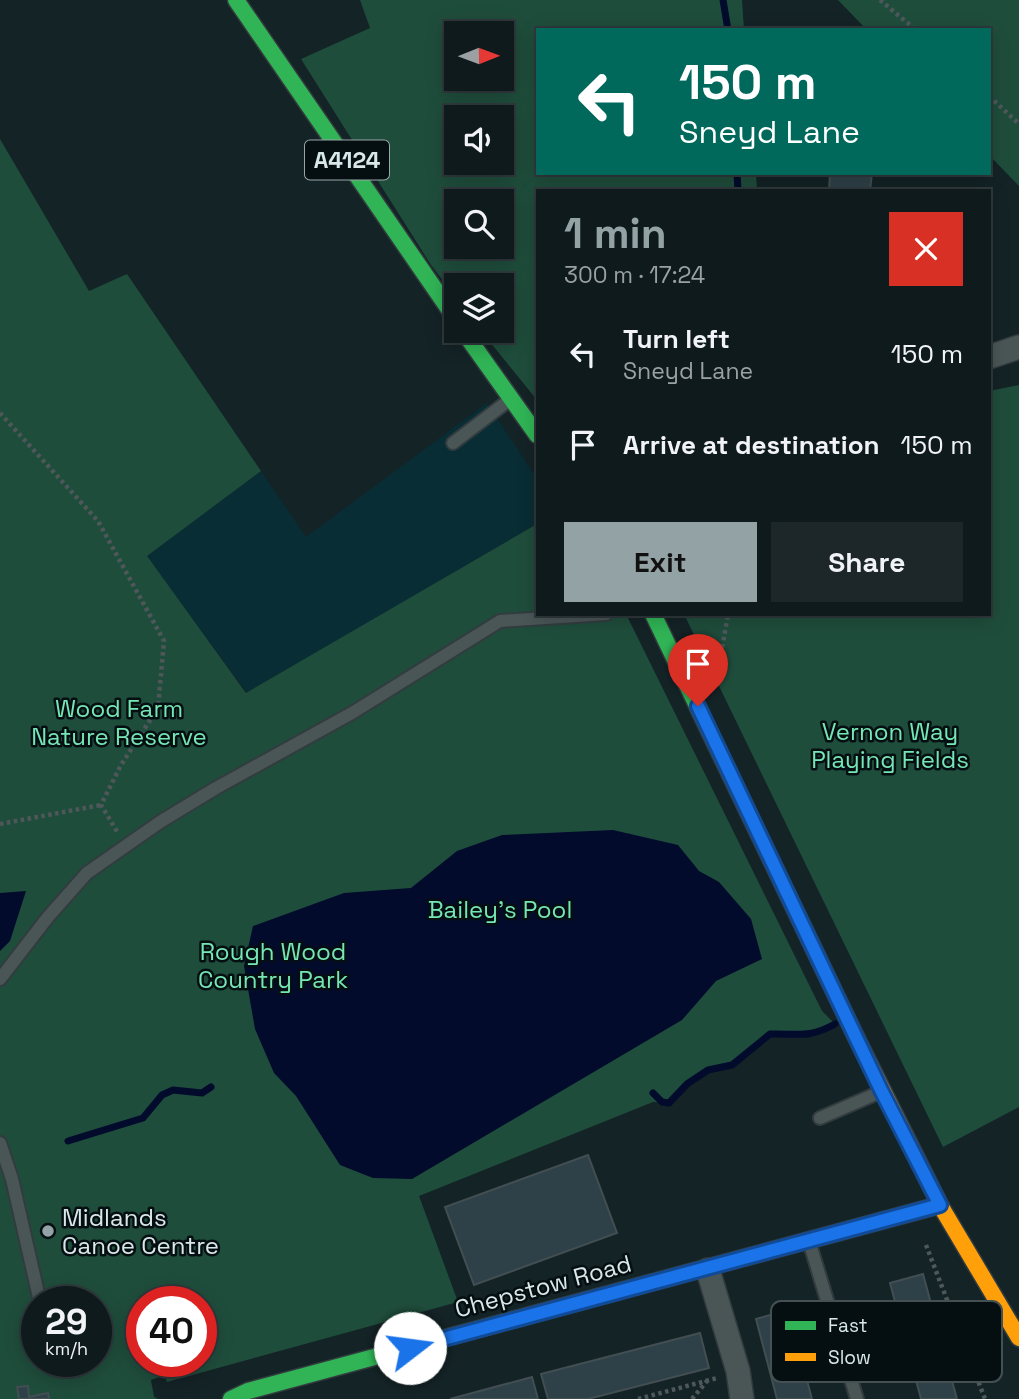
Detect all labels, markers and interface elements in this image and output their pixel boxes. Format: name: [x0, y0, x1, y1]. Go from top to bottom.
north arrow: [444, 21, 514, 91]
map controls: [444, 21, 514, 343]
text: 150 m: [679, 51, 817, 113]
icon: left: [564, 56, 655, 147]
button: sound: [444, 105, 514, 175]
text: Sneyd Lane: [679, 112, 860, 152]
road number: A4124: [305, 140, 389, 180]
button: search: [444, 189, 514, 259]
text: 1 min: [564, 207, 667, 260]
button: close: [889, 212, 963, 286]
text: 300 m · 17:24: [564, 260, 705, 290]
button: layers: [444, 273, 514, 343]
text: Turn left: [623, 322, 730, 356]
icon: left: [564, 335, 602, 373]
text: 150 m: [891, 337, 963, 371]
text: Sneyd Lane: [623, 356, 753, 386]
icon: arrive: [564, 426, 602, 464]
text: Arrive at destination: [623, 428, 880, 462]
text: 150 m: [901, 428, 973, 462]
button: Exit: [564, 522, 757, 602]
button: Share: [771, 522, 963, 602]
pin: [668, 634, 728, 706]
icon: arrive: [679, 645, 717, 683]
park label: Wood Farm Nature Reserve: [31, 693, 207, 752]
park label: Vernon Way Playing Fields: [811, 716, 969, 775]
park label: Bailey's Pool: [428, 894, 572, 925]
park label: Rough Wood Country Park: [198, 936, 348, 995]
place label: Midlands Canoe Centre: [62, 1202, 219, 1261]
marker: Midlands Canoe Centre: [40, 1223, 56, 1239]
street label: Chepstow Road: [451, 1248, 635, 1324]
speed limit sign: 40: [126, 1286, 217, 1377]
text: 29: [45, 1300, 88, 1344]
legend: [771, 1301, 1002, 1382]
position arrow: [373, 1311, 447, 1385]
text: Fast: [828, 1313, 868, 1338]
text: km/h: [45, 1337, 88, 1360]
text: Slow: [828, 1345, 871, 1370]

